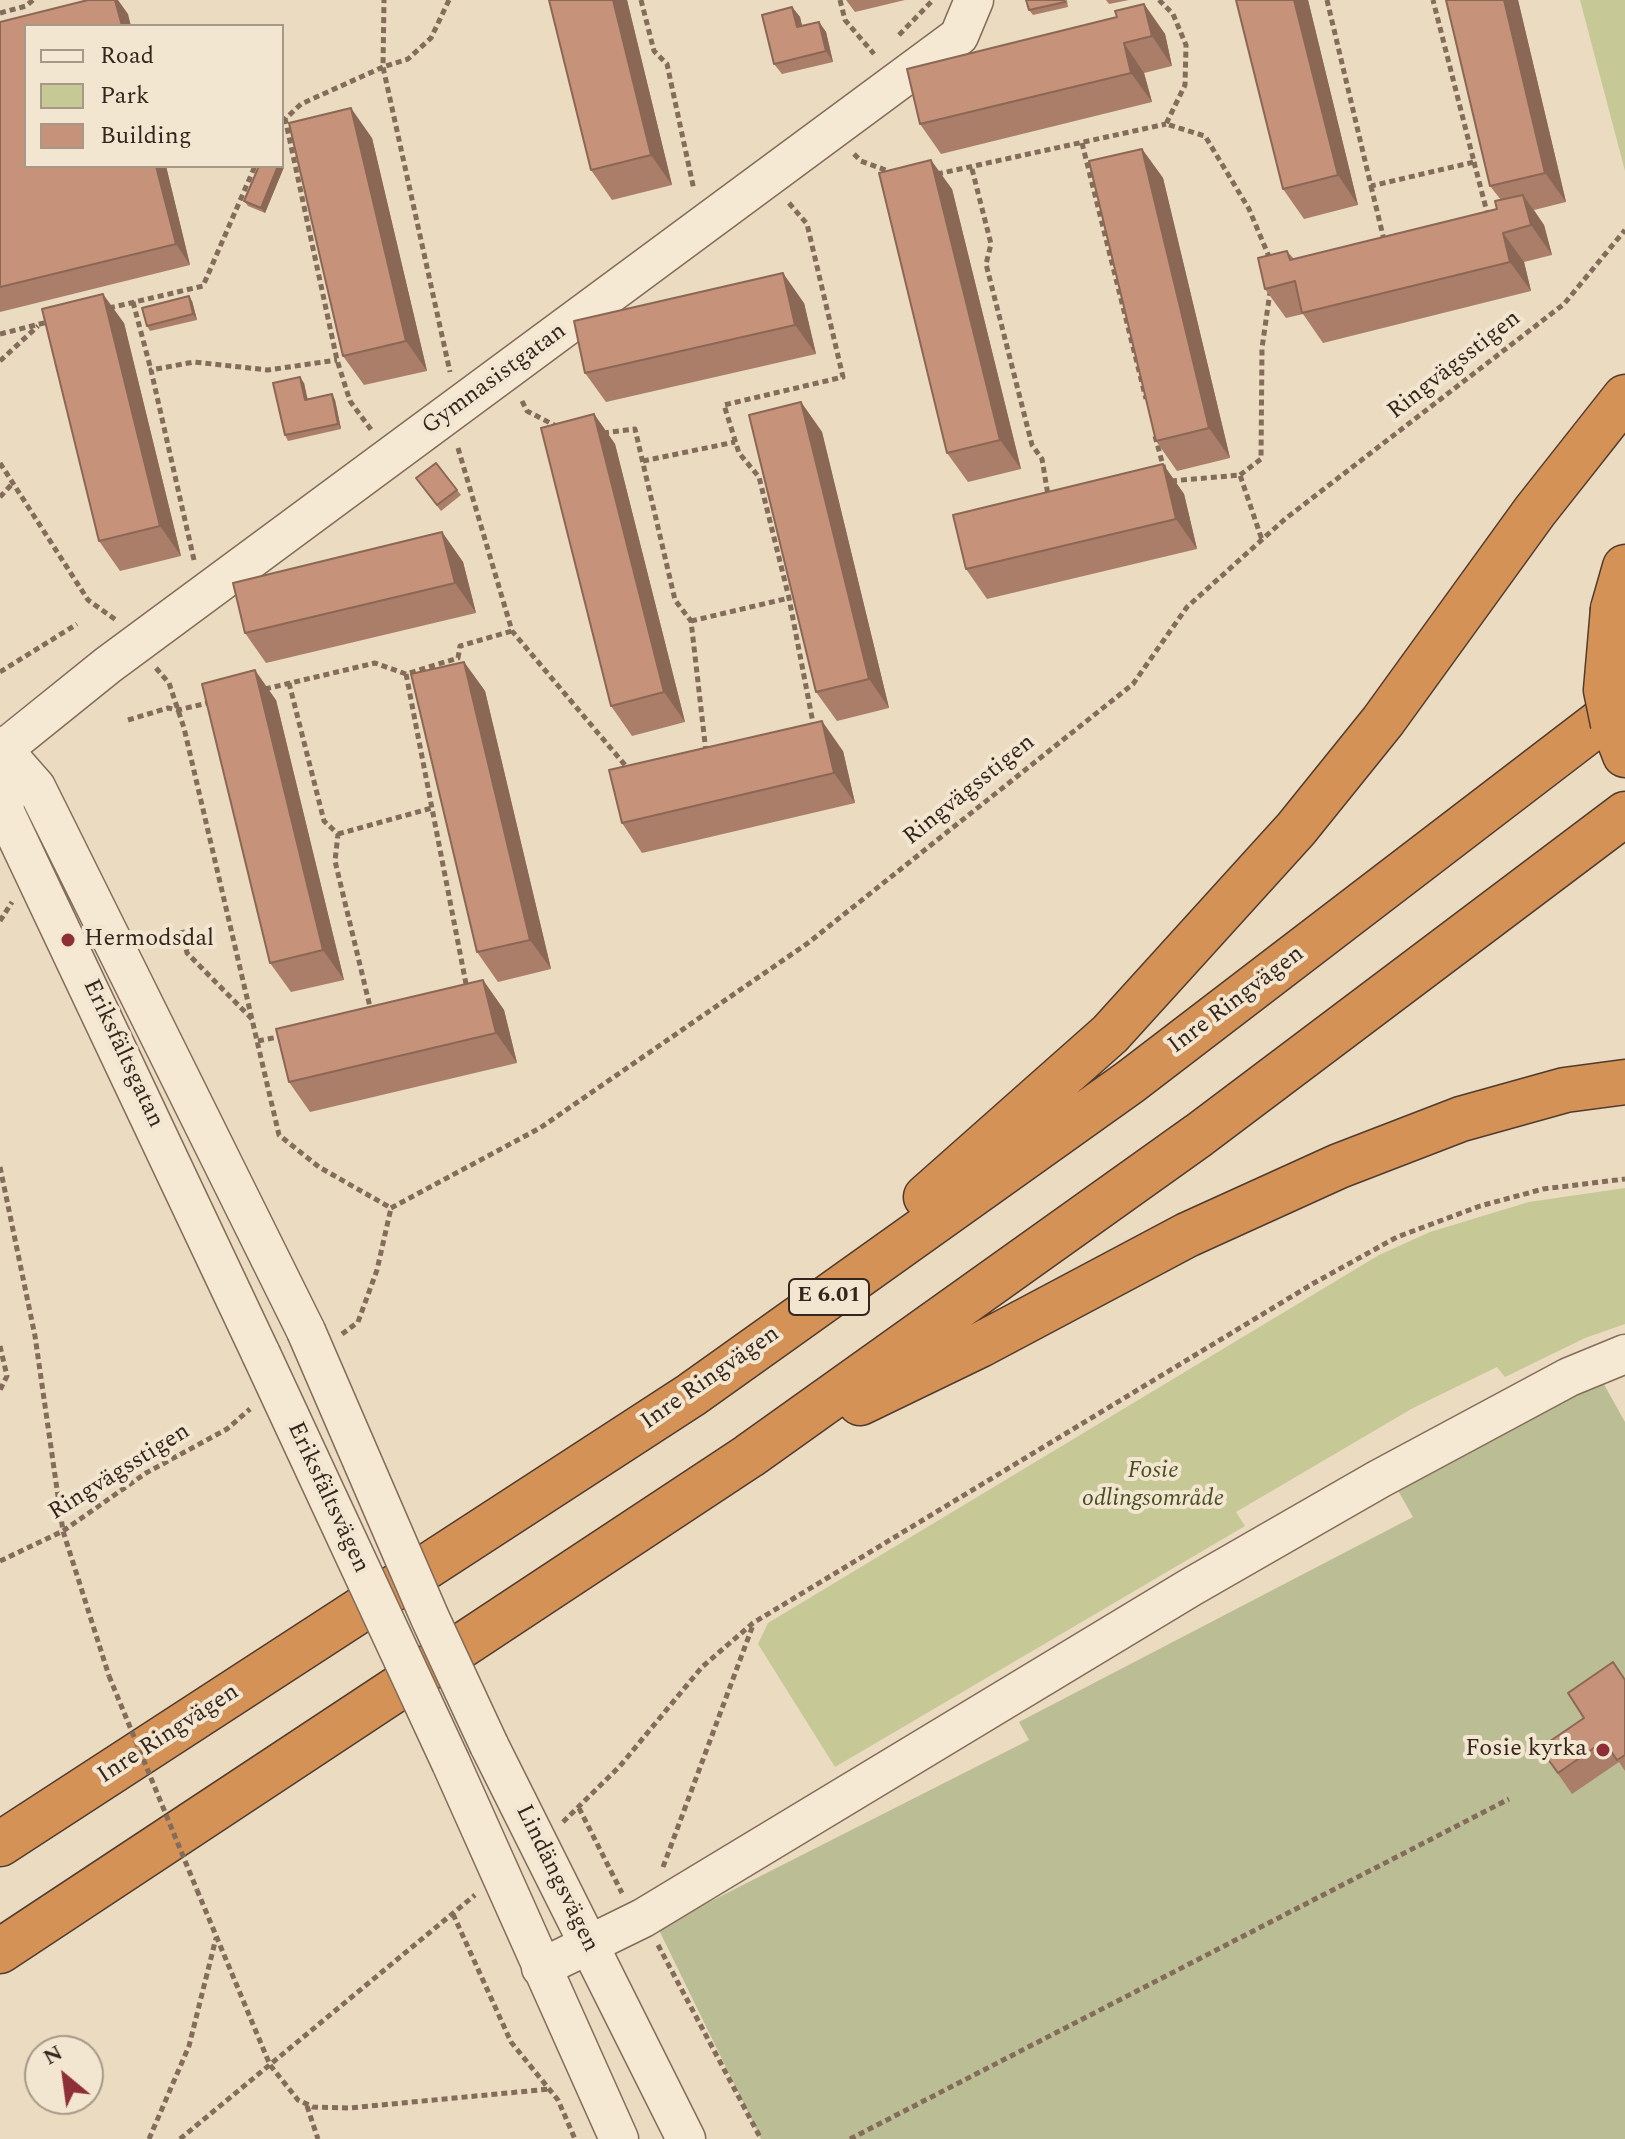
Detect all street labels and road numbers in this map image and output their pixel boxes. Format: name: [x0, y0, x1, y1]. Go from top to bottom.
street label: Ringvägsstigen: [1383, 305, 1527, 427]
street label: Gymnasistgatan: [417, 318, 573, 442]
street label: Ringvägsstigen: [898, 729, 1042, 853]
street label: Inre Ringvägen: [1163, 941, 1311, 1061]
street label: Eriksfältsgatan: [75, 975, 169, 1133]
road number: E 6.01: [789, 1279, 869, 1315]
street label: Inre Ringvägen: [636, 1321, 786, 1437]
street label: Ringvägsstigen: [44, 1418, 196, 1528]
street label: Eriksfältsvägen: [279, 1418, 375, 1578]
street label: Inre Ringvägen: [93, 1679, 245, 1791]
street label: Lindängsvägen: [508, 1801, 604, 1957]

